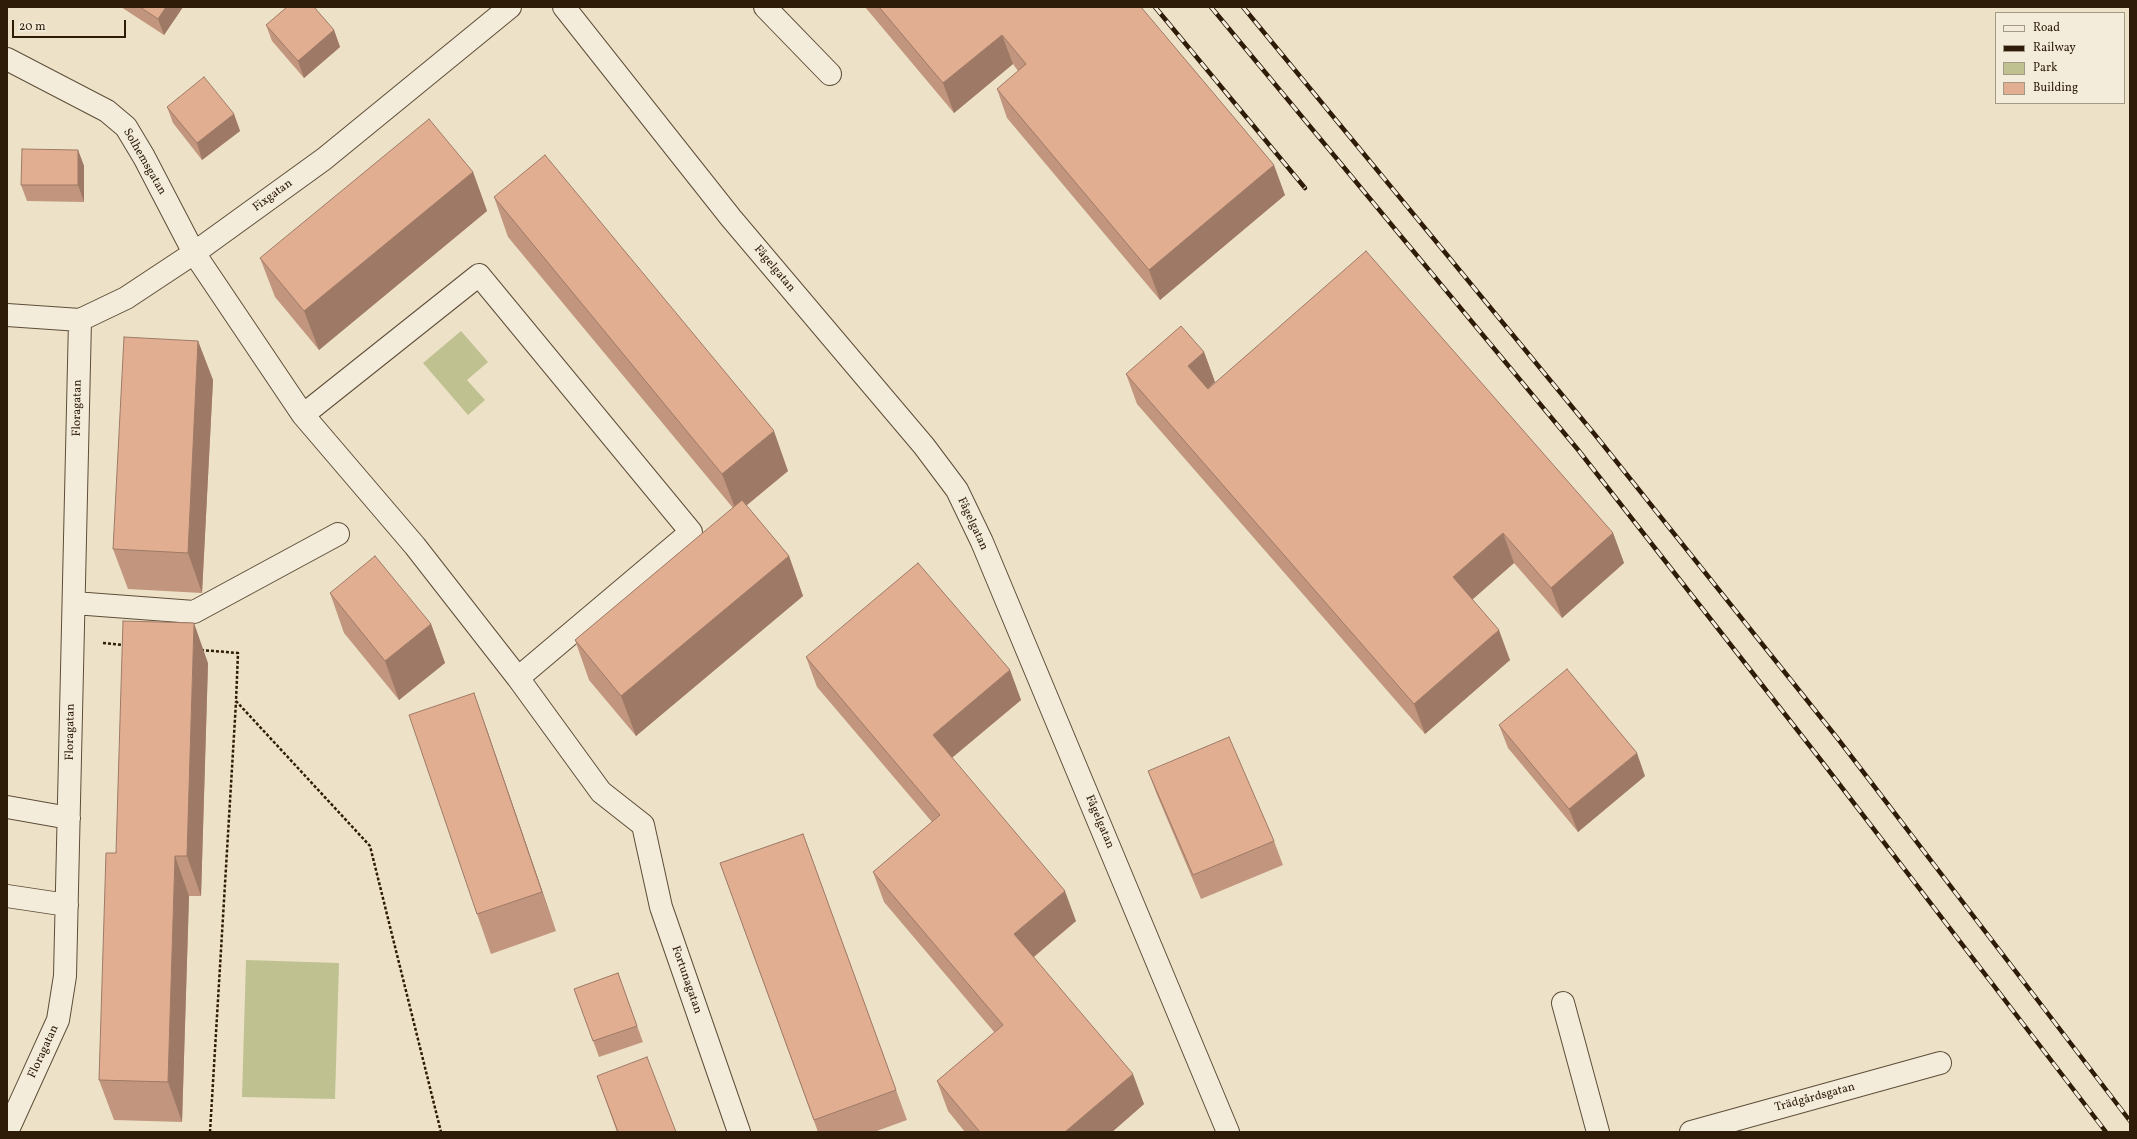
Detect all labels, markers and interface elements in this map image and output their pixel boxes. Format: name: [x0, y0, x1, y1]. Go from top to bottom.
scale bar: [14, 12, 128, 38]
legend: [1995, 12, 2125, 104]
text: 20 m: [19, 19, 46, 35]
text: Road: [2033, 20, 2060, 36]
text: Railway: [2033, 40, 2076, 56]
text: Park: [2033, 60, 2058, 76]
text: Building: [2033, 80, 2078, 96]
street label: Solhemsgatan: [119, 126, 169, 198]
street label: Fixgatan: [250, 177, 296, 215]
street label: Fågelgatan: [750, 243, 798, 295]
street label: Floragatan: [70, 379, 86, 437]
street label: Fågelgatan: [953, 495, 991, 553]
street label: Floragatan: [63, 703, 79, 761]
street label: Fågelgatan: [1081, 793, 1117, 851]
street label: Fortunagatan: [668, 944, 704, 1016]
street label: Floragatan: [25, 1023, 63, 1081]
street label: Trädgårdsgatan: [1773, 1080, 1857, 1116]

